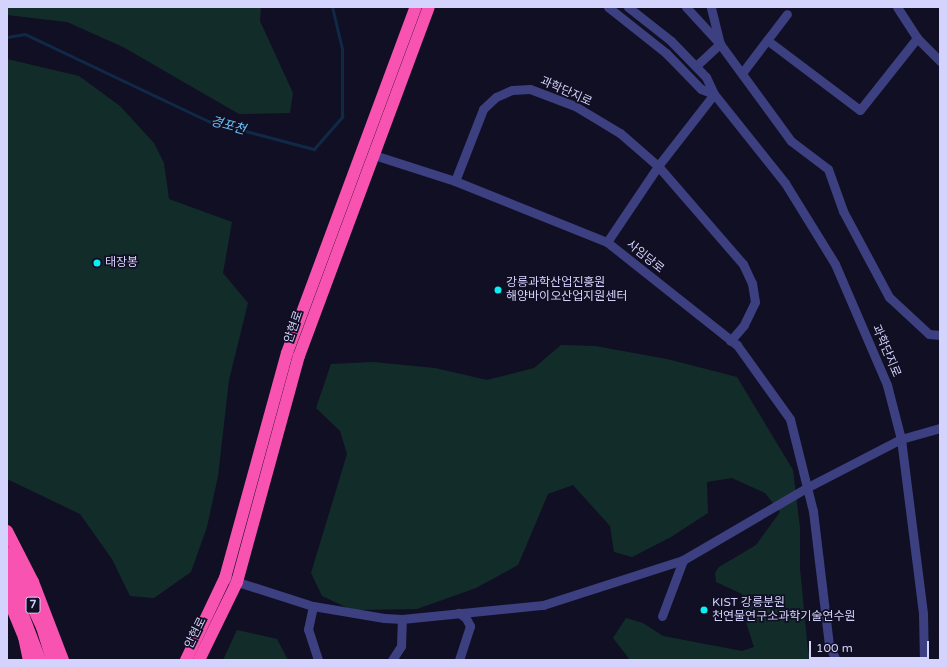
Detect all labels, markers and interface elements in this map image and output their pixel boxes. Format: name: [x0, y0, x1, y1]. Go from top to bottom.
street label: 과학단지로: [538, 74, 594, 110]
water label: 경포천: [209, 114, 247, 138]
street label: 사임당로: [623, 238, 667, 276]
place label: 태장봉: [105, 256, 138, 270]
marker: 태장봉: [92, 258, 102, 268]
place label: 강릉과학산업진흥원 해양바이오산업지원센터: [506, 276, 627, 304]
marker: 강릉과학산업진흥원 해양바이오산업지원센터: [493, 285, 503, 295]
street label: 안현로: [282, 309, 306, 345]
street label: 과학단지로: [869, 323, 903, 379]
road number: 7: [25, 596, 41, 614]
place label: KIST 강릉분원 천연물연구소과학기술연수원: [712, 596, 856, 624]
marker: KIST 강릉분원 천연물연구소과학기술연수원: [699, 605, 709, 615]
street label: 안현로: [182, 615, 210, 651]
scale bar: [811, 633, 931, 659]
text: 100 m: [816, 641, 853, 655]

